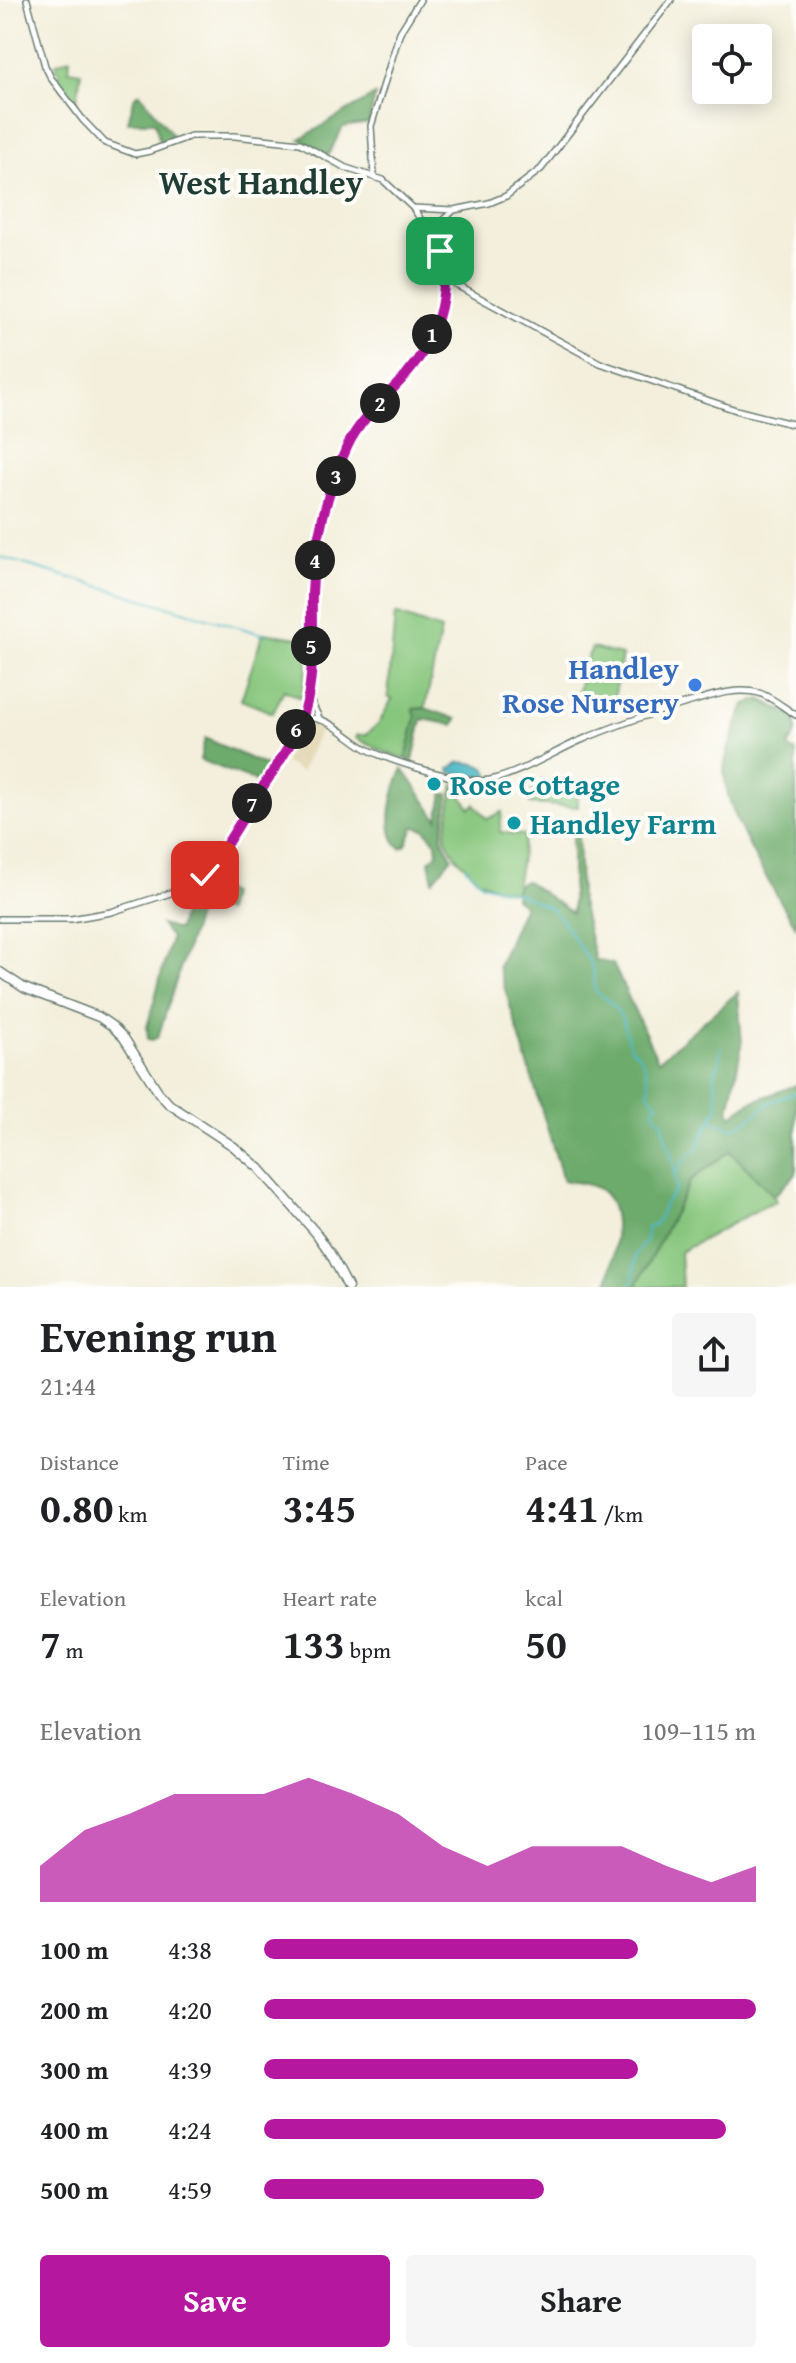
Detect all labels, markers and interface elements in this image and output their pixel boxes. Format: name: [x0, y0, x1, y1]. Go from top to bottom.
map controls: [692, 24, 772, 104]
button: locate: [692, 24, 772, 104]
district label: West Handley: [159, 157, 364, 206]
pin: [406, 217, 474, 285]
icon: arrive: [418, 229, 462, 273]
pin: 1: [412, 314, 452, 354]
text: 1: [426, 318, 438, 350]
pin: 2: [360, 383, 400, 423]
text: 2: [374, 387, 386, 419]
pin: 3: [316, 456, 356, 496]
text: 3: [330, 460, 342, 492]
pin: 4: [295, 540, 335, 580]
text: 4: [309, 544, 321, 576]
pin: 5: [291, 626, 331, 666]
text: 5: [305, 630, 317, 662]
place label: Handley Rose Nursery: [502, 646, 680, 724]
marker: Handley Rose Nursery: [686, 676, 704, 694]
pin: 6: [276, 709, 316, 749]
text: 6: [290, 713, 302, 745]
place label: Rose Cottage: [450, 762, 620, 806]
marker: Rose Cottage: [425, 775, 443, 793]
pin: 7: [232, 783, 272, 823]
text: 7: [246, 787, 258, 819]
place label: Handley Farm: [530, 801, 717, 845]
marker: Handley Farm: [505, 814, 523, 832]
pin: [171, 841, 239, 909]
icon: check: [183, 853, 227, 897]
text: Evening run: [40, 1304, 277, 1368]
button: share: [672, 1313, 756, 1397]
text: 21:44: [40, 1366, 96, 1405]
text: Distance: [40, 1446, 119, 1478]
text: Time: [283, 1446, 329, 1478]
text: Pace: [525, 1446, 568, 1478]
text: 0.80: [40, 1478, 113, 1537]
text: 3:45: [283, 1478, 356, 1537]
text: 4:41: [525, 1478, 599, 1537]
text: km: [113, 1498, 147, 1530]
text: /km: [599, 1498, 643, 1530]
text: Elevation: [40, 1582, 126, 1614]
text: Heart rate: [283, 1582, 377, 1614]
text: kcal: [525, 1582, 563, 1614]
text: 7: [40, 1614, 61, 1673]
text: 133: [283, 1614, 345, 1673]
text: 50: [525, 1614, 567, 1673]
text: m: [61, 1634, 84, 1666]
text: bpm: [345, 1634, 391, 1666]
text: Elevation: [40, 1711, 142, 1750]
text: 109–115 m: [642, 1711, 756, 1750]
text: 100 m: [40, 1930, 108, 1969]
text: 4:38: [168, 1930, 212, 1969]
text: 200 m: [40, 1990, 108, 2029]
text: 4:20: [168, 1990, 212, 2029]
text: 300 m: [40, 2050, 108, 2089]
text: 4:39: [168, 2050, 212, 2089]
text: 400 m: [40, 2110, 108, 2149]
text: 4:24: [168, 2110, 212, 2149]
text: 500 m: [40, 2170, 108, 2209]
text: 4:59: [168, 2170, 212, 2209]
button: Save: [40, 2255, 390, 2347]
button: Share: [406, 2255, 756, 2347]

